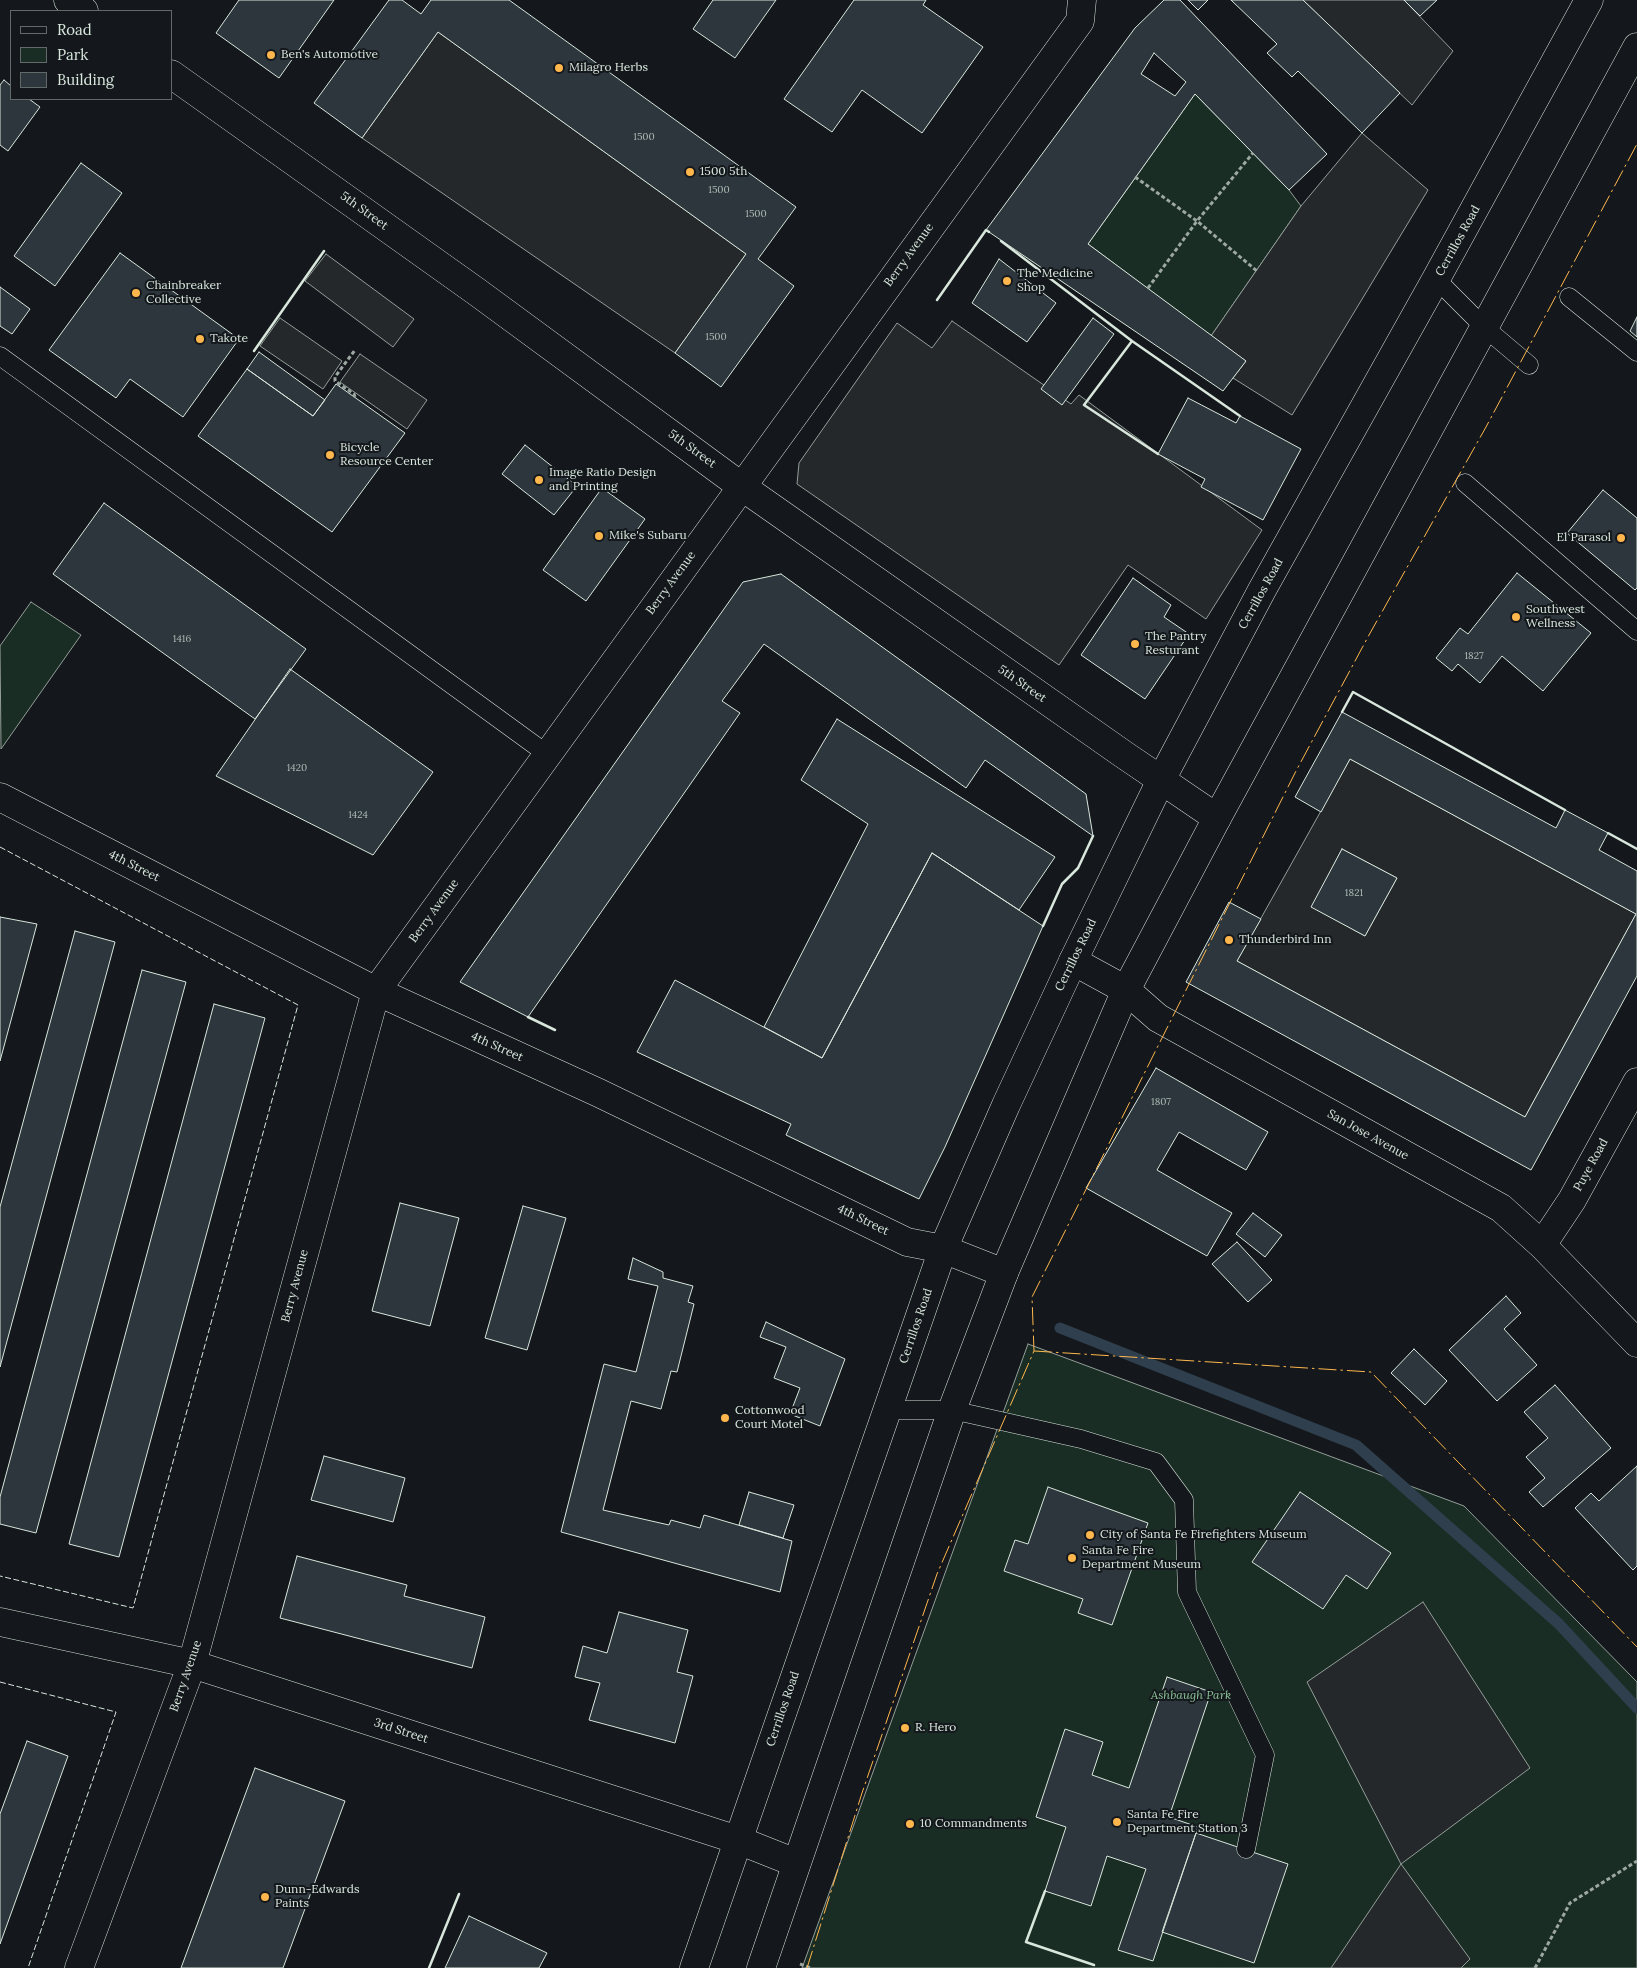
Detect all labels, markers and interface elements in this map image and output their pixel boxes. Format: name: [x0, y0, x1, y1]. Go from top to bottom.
legend: [10, 10, 172, 100]
text: Road: [57, 20, 92, 39]
text: Park: [57, 45, 88, 64]
place label: Ben's Automotive: [281, 48, 378, 62]
marker: Ben's Automotive: [265, 49, 277, 61]
place label: Milagro Herbs: [569, 61, 648, 75]
marker: Milagro Herbs: [553, 62, 565, 74]
text: Building: [57, 70, 114, 89]
house number: 1500: [633, 131, 655, 143]
place label: 1500 5th: [700, 165, 747, 179]
marker: 1500 5th: [684, 166, 696, 178]
house number: 1500: [708, 184, 730, 196]
street label: 5th Street: [337, 189, 391, 233]
street label: Cerrillos Road: [1433, 203, 1483, 279]
house number: 1500: [745, 208, 767, 220]
street label: Berry Avenue: [881, 221, 937, 289]
place label: The Medicine Shop: [1017, 267, 1093, 295]
marker: The Medicine Shop: [1001, 275, 1013, 287]
place label: Chainbreaker Collective: [146, 279, 221, 307]
marker: Chainbreaker Collective: [130, 287, 142, 299]
house number: 1500: [705, 331, 727, 343]
place label: Takote: [210, 332, 248, 346]
marker: Takote: [194, 333, 206, 345]
street label: 5th Street: [665, 427, 719, 471]
place label: Bicycle Resource Center: [340, 441, 433, 469]
marker: Bicycle Resource Center: [324, 449, 336, 461]
place label: Image Ratio Design and Printing: [549, 466, 656, 494]
marker: Image Ratio Design and Printing: [533, 474, 545, 486]
place label: Mike's Subaru: [609, 529, 687, 543]
marker: Mike's Subaru: [593, 530, 605, 542]
place label: El Parasol: [1557, 531, 1611, 545]
marker: El Parasol: [1615, 532, 1627, 544]
street label: Berry Avenue: [643, 549, 699, 617]
street label: Cerrillos Road: [1236, 556, 1286, 632]
place label: Southwest Wellness: [1526, 603, 1585, 631]
marker: Southwest Wellness: [1510, 611, 1522, 623]
place label: The Pantry Resturant: [1145, 630, 1206, 658]
house number: 1416: [173, 633, 191, 645]
marker: The Pantry Resturant: [1129, 638, 1141, 650]
house number: 1827: [1464, 650, 1484, 662]
street label: 5th Street: [995, 662, 1049, 706]
house number: 1420: [287, 762, 307, 774]
house number: 1424: [348, 809, 368, 821]
street label: 4th Street: [106, 847, 162, 885]
street label: Berry Avenue: [406, 877, 462, 945]
house number: 1821: [1345, 887, 1363, 899]
street label: Cerrillos Road: [1052, 916, 1100, 994]
place label: Thunderbird Inn: [1239, 933, 1331, 947]
marker: Thunderbird Inn: [1223, 934, 1235, 946]
street label: 4th Street: [469, 1029, 525, 1065]
house number: 1807: [1151, 1096, 1171, 1108]
street label: San Jose Avenue: [1325, 1107, 1411, 1163]
street label: Puye Road: [1571, 1136, 1611, 1194]
street label: 4th Street: [835, 1201, 891, 1239]
street label: Berry Avenue: [278, 1248, 312, 1324]
street label: Cerrillos Road: [896, 1286, 936, 1366]
place label: Cottonwood Court Motel: [735, 1404, 805, 1432]
marker: Cottonwood Court Motel: [719, 1412, 731, 1424]
place label: City of Santa Fe Firefighters Museum: [1100, 1528, 1307, 1542]
marker: City of Santa Fe Firefighters Museum: [1084, 1529, 1096, 1541]
place label: Santa Fe Fire Department Museum: [1082, 1544, 1201, 1572]
marker: Santa Fe Fire Department Museum: [1066, 1552, 1078, 1564]
street label: Berry Avenue: [167, 1638, 205, 1714]
street label: Cerrillos Road: [763, 1669, 803, 1749]
park label: Ashbaugh Park: [1151, 1689, 1231, 1703]
street label: 3rd Street: [372, 1715, 430, 1747]
place label: R. Hero: [915, 1721, 956, 1735]
marker: R. Hero: [899, 1722, 911, 1734]
place label: Santa Fe Fire Department Station 3: [1127, 1808, 1248, 1836]
marker: Santa Fe Fire Department Station 3: [1111, 1816, 1123, 1828]
place label: 10 Commandments: [920, 1817, 1027, 1831]
marker: 10 Commandments: [904, 1818, 916, 1830]
place label: Dunn-Edwards Paints: [275, 1883, 359, 1911]
marker: Dunn-Edwards Paints: [259, 1891, 271, 1903]

